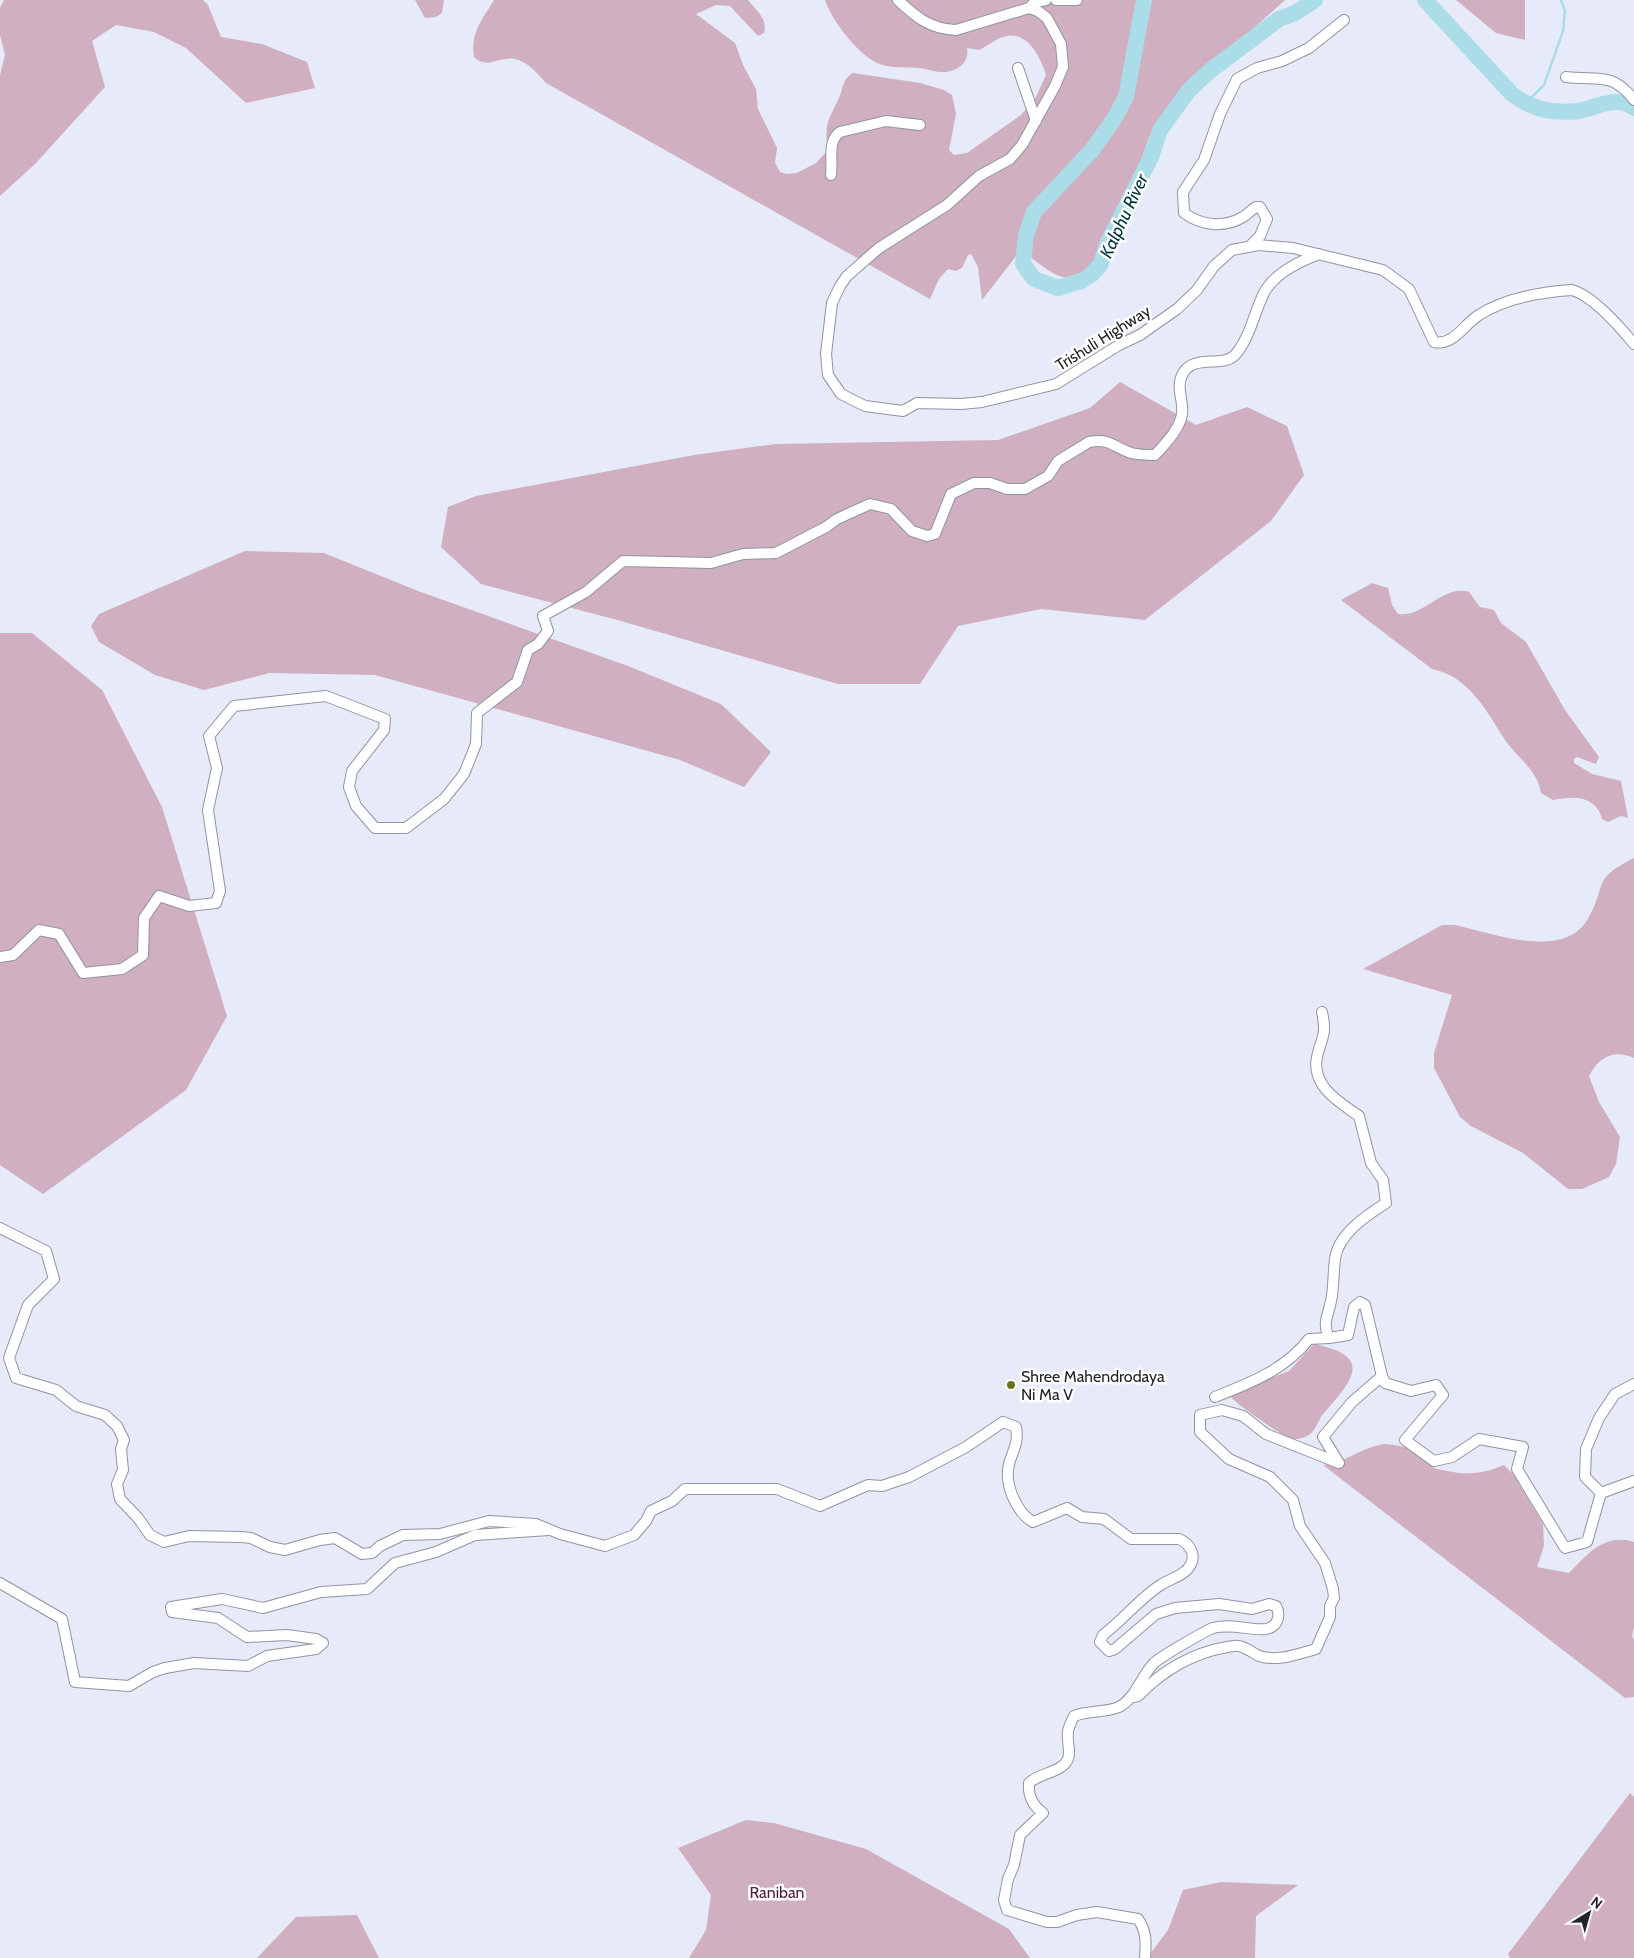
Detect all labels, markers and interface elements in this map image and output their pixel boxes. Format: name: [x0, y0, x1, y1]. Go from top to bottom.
water label: Kalphu River: [1095, 169, 1154, 261]
street label: Trishuli Highway: [1052, 301, 1154, 375]
place label: Shree Mahendrodaya Ni Ma V: [1021, 1367, 1165, 1404]
marker: Shree Mahendrodaya Ni Ma V: [1005, 1379, 1017, 1391]
park label: Raniban: [749, 1883, 805, 1902]
north arrow: [1564, 1888, 1614, 1938]
text: N: [1587, 1892, 1606, 1913]

